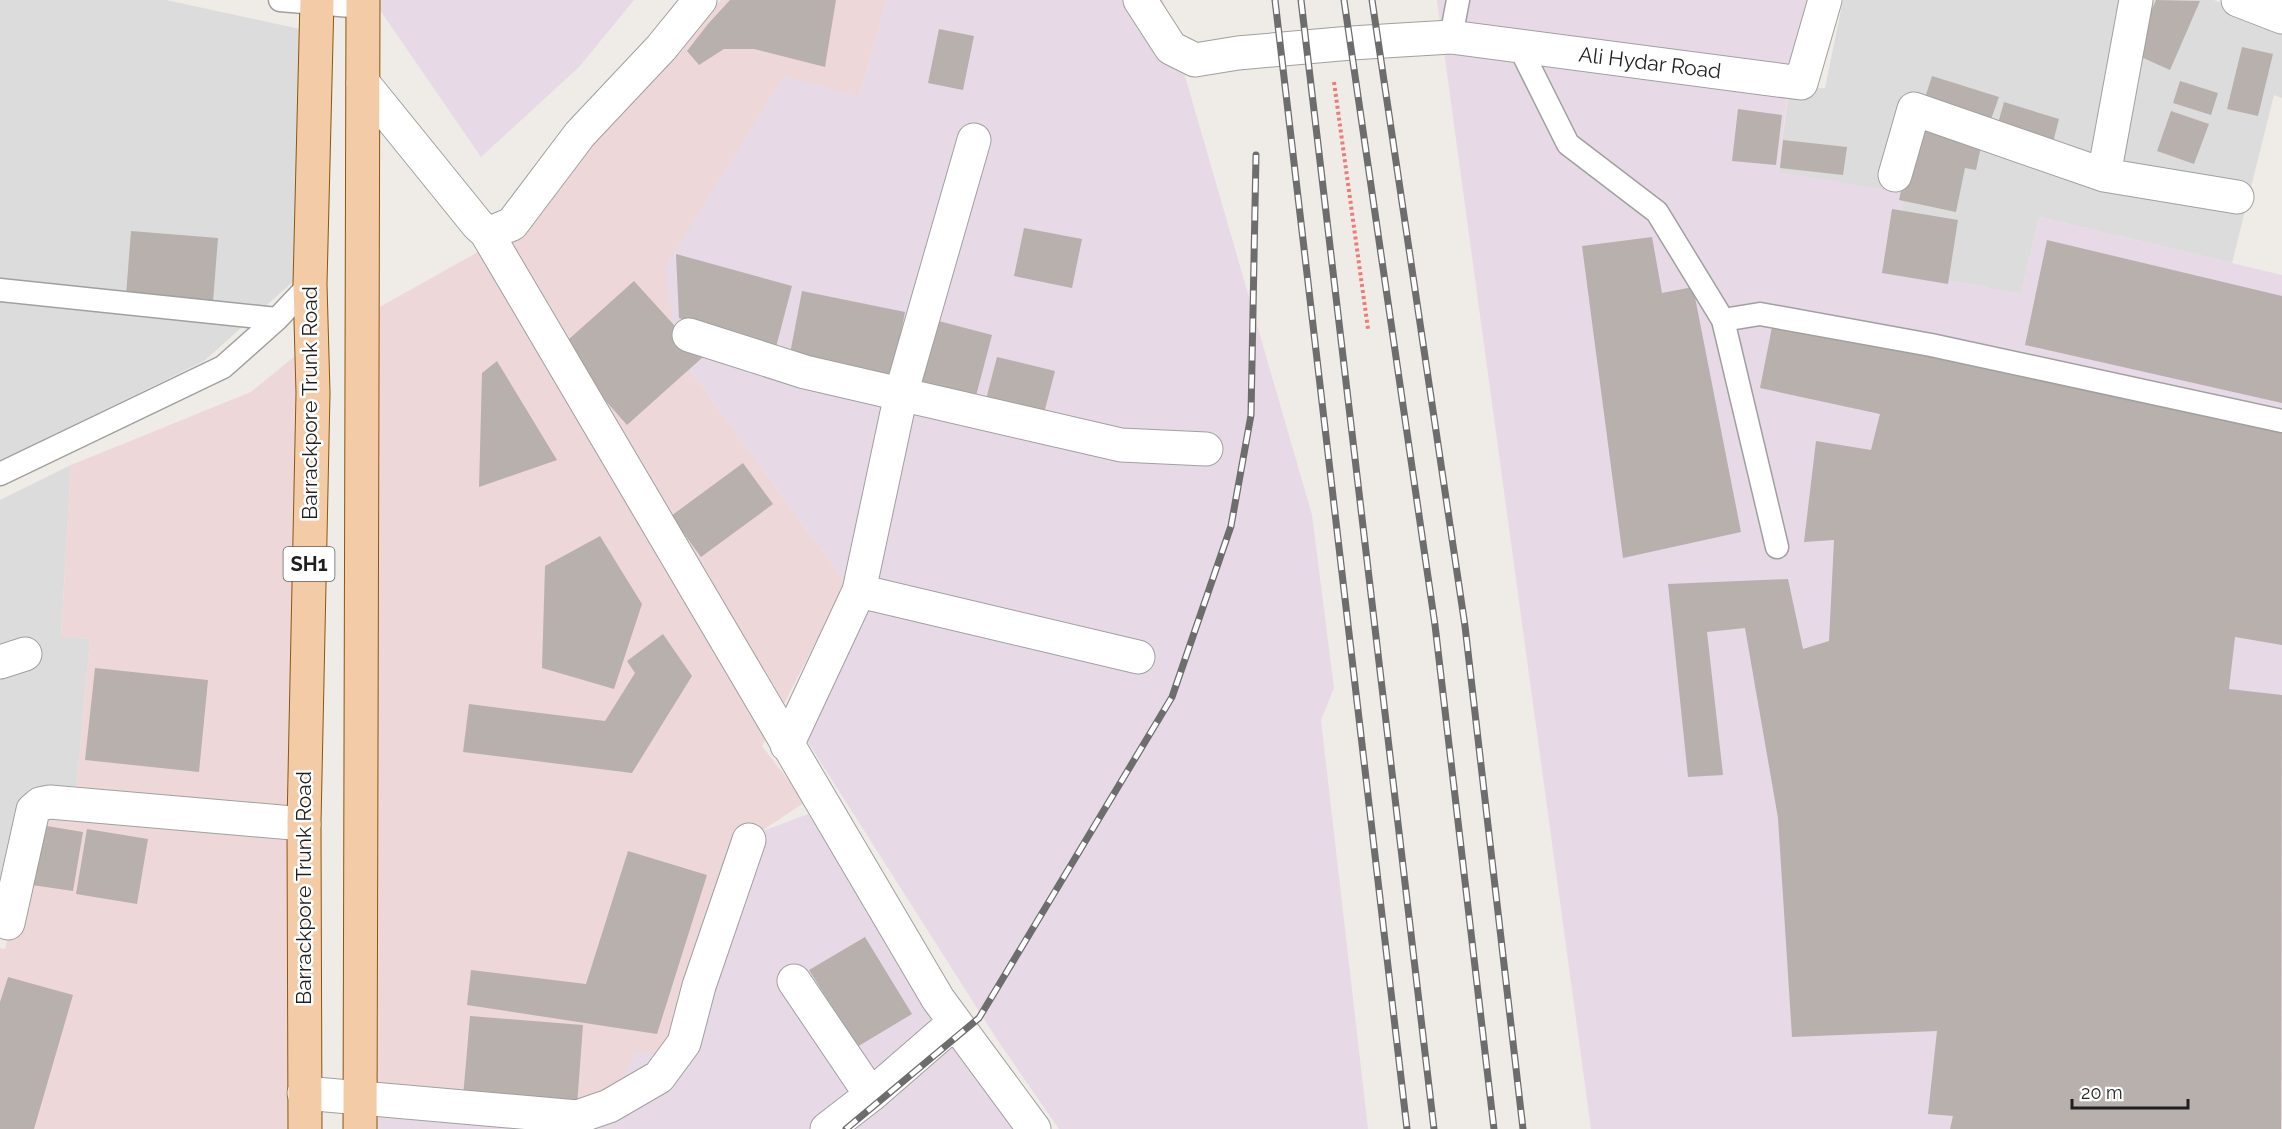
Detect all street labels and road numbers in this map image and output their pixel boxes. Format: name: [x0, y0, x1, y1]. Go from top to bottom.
street label: Ali Hydar Road: [1577, 41, 1723, 84]
street label: Barrackpore Trunk Road: [297, 286, 322, 520]
road number: SH1: [284, 547, 334, 581]
street label: Barrackpore Trunk Road: [291, 771, 316, 1005]

